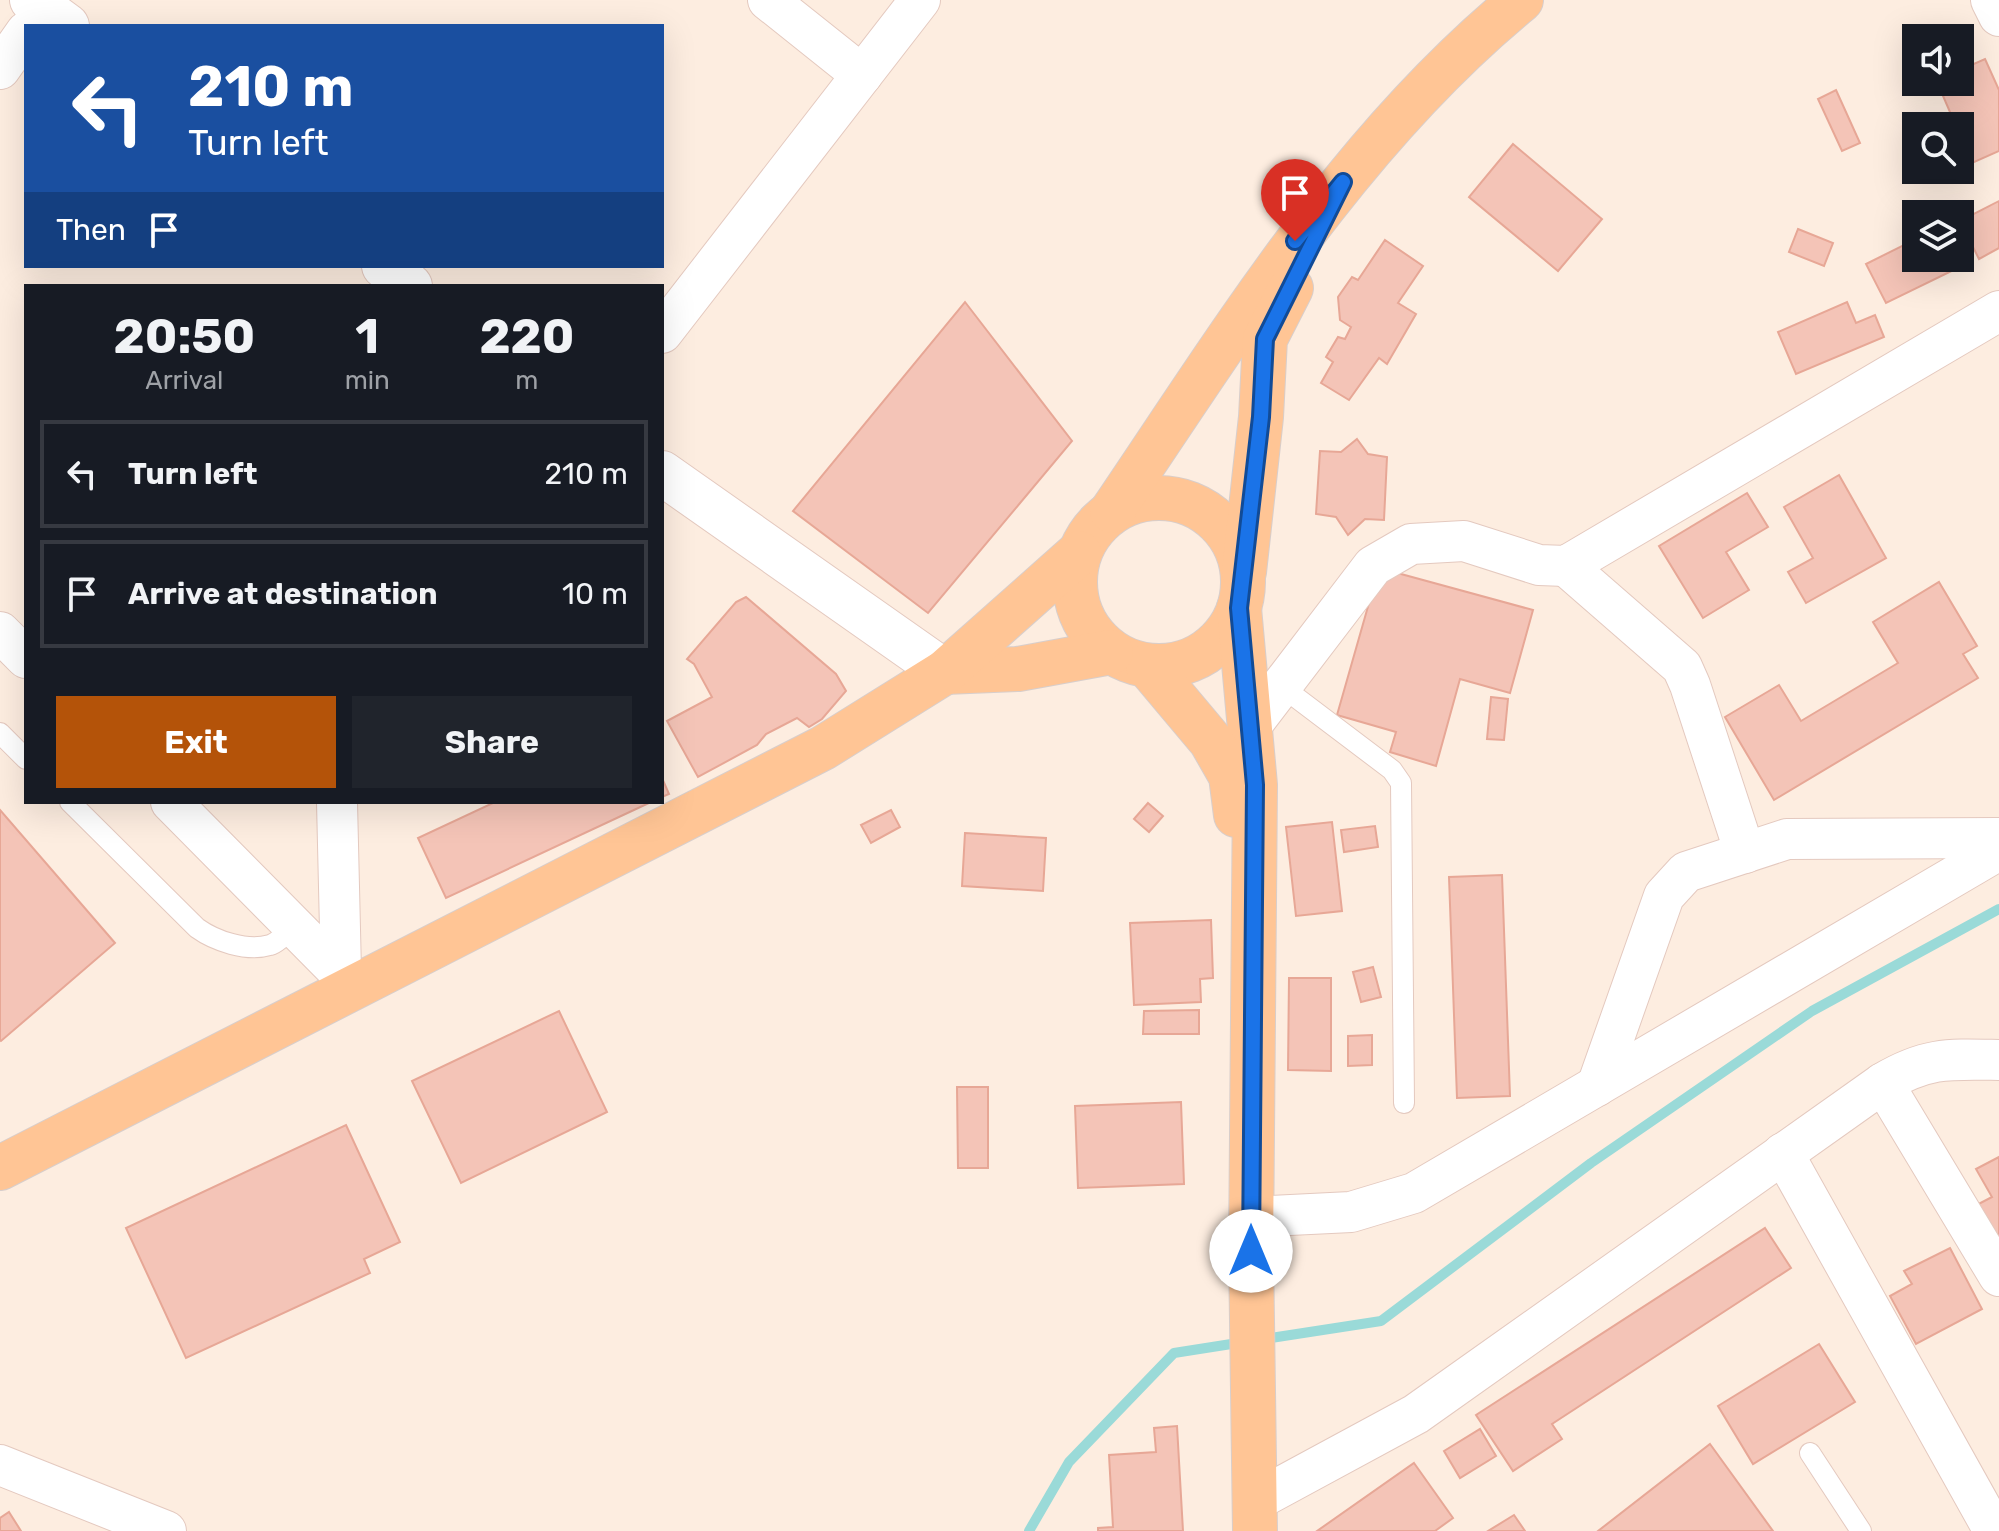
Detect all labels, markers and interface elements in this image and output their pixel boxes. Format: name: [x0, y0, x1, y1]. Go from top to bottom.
map controls: [1902, 24, 1974, 272]
button: sound: [1902, 24, 1974, 96]
text: 210 m: [188, 54, 354, 120]
icon: left: [56, 56, 160, 160]
button: search: [1902, 112, 1974, 184]
text: Turn left: [188, 121, 329, 164]
pin: [1261, 159, 1329, 241]
icon: arrive: [1273, 171, 1317, 215]
button: layers: [1902, 200, 1974, 272]
icon: arrive: [142, 208, 186, 252]
text: Then: [56, 212, 126, 248]
text: 20:50: [114, 308, 255, 365]
text: 1: [355, 308, 379, 365]
text: 220: [479, 308, 574, 365]
text: Arrival: [145, 365, 223, 396]
text: min: [345, 365, 390, 396]
text: m: [515, 365, 538, 396]
icon: left: [60, 452, 104, 496]
text: Turn left: [128, 456, 258, 492]
text: 210 m: [544, 456, 628, 492]
icon: arrive: [60, 572, 104, 616]
text: Arrive at destination: [128, 576, 438, 612]
text: 10 m: [562, 576, 628, 612]
button: Exit: [56, 696, 336, 788]
button: Share: [352, 696, 632, 788]
position arrow: [1209, 1209, 1293, 1293]

